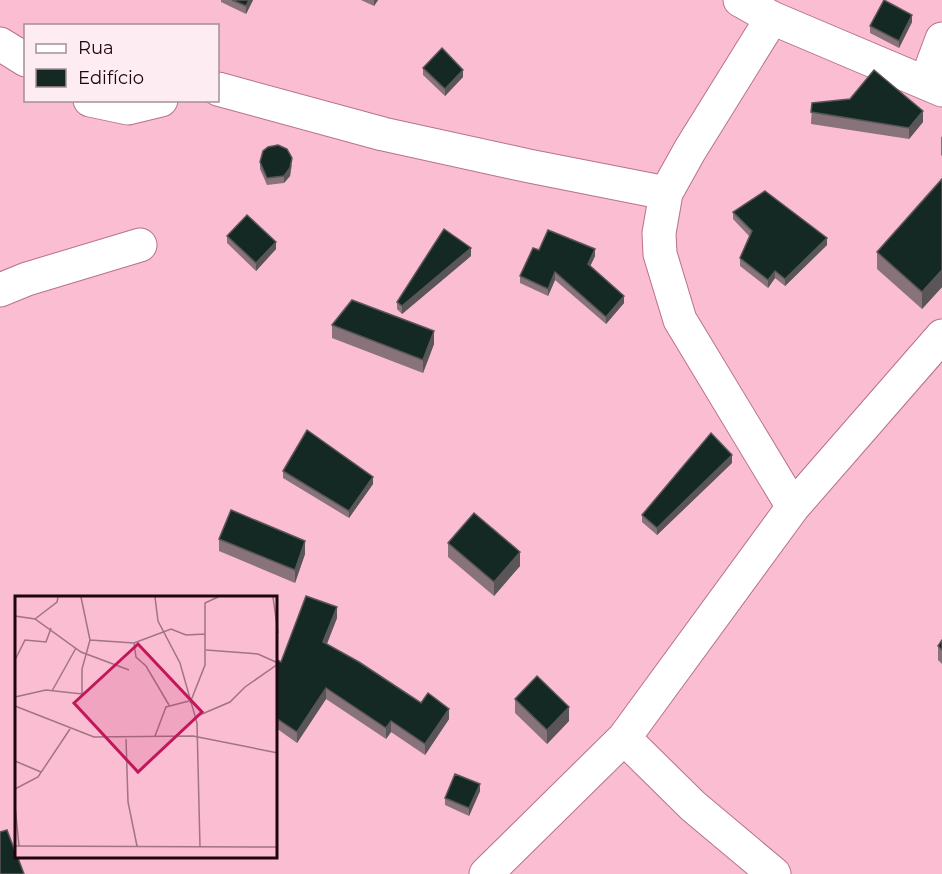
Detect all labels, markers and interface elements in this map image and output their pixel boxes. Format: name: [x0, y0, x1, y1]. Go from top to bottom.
legend: [24, 24, 219, 102]
text: Rua: [78, 37, 114, 59]
text: Edifício: [78, 67, 144, 89]
inset map: [15, 596, 278, 859]

